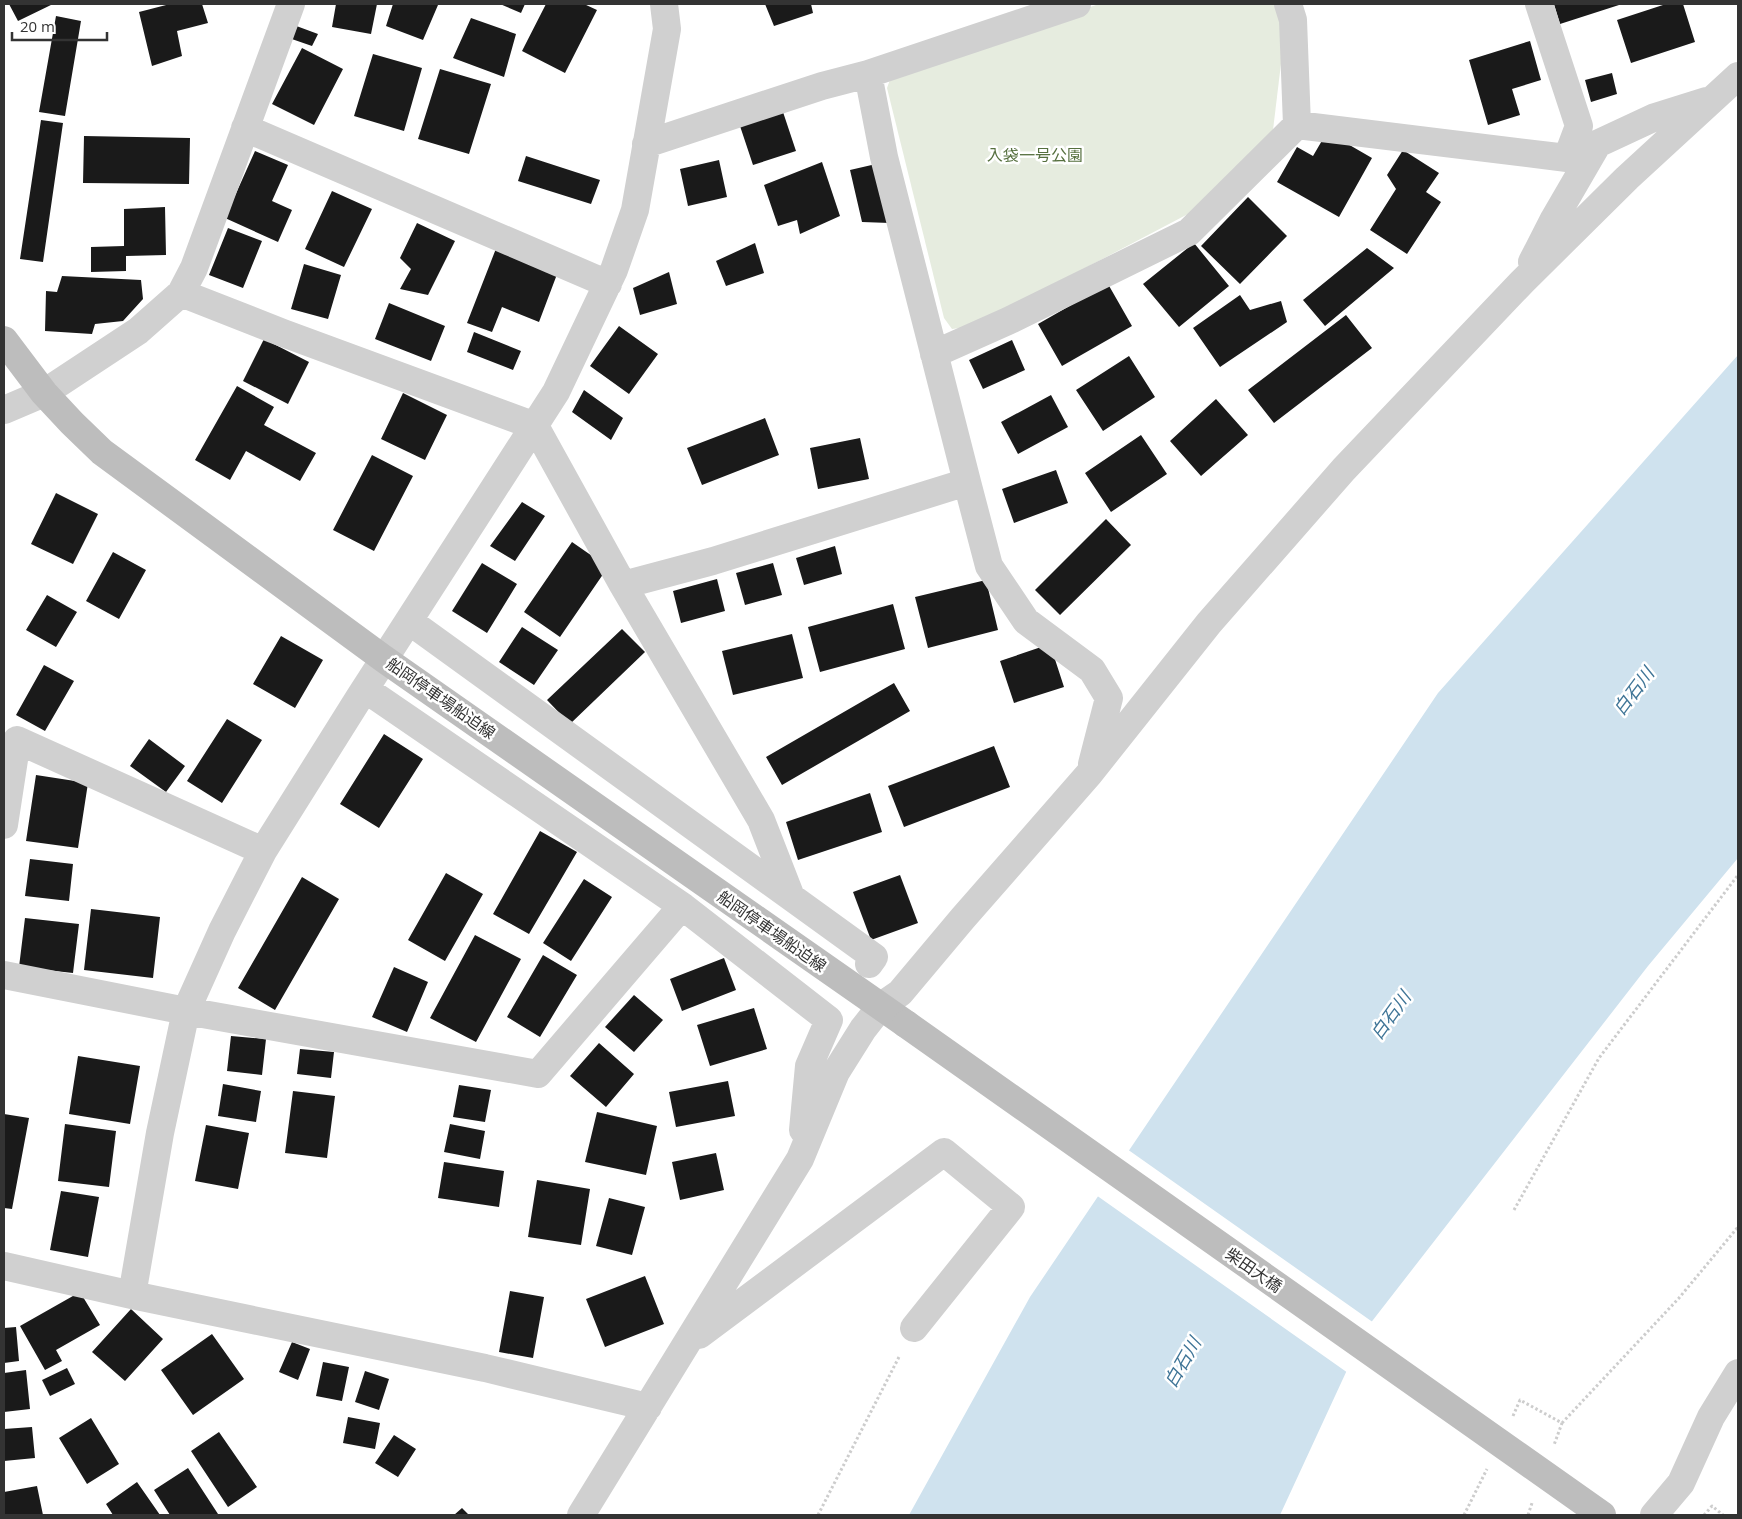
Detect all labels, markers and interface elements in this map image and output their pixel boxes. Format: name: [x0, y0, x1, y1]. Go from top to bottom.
scale bar: [12, 10, 108, 42]
text: 20 m: [20, 16, 55, 36]
park label: 入袋一号公園: [987, 144, 1083, 166]
street label: 船岡停車場船迫線: [382, 652, 500, 744]
water label: 白石川: [1607, 661, 1660, 720]
street label: 船岡停車場船迫線: [713, 885, 831, 977]
water label: 白石川: [1364, 984, 1417, 1044]
street label: 柴田大橋: [1221, 1243, 1287, 1297]
water label: 白石川: [1158, 1331, 1207, 1391]

